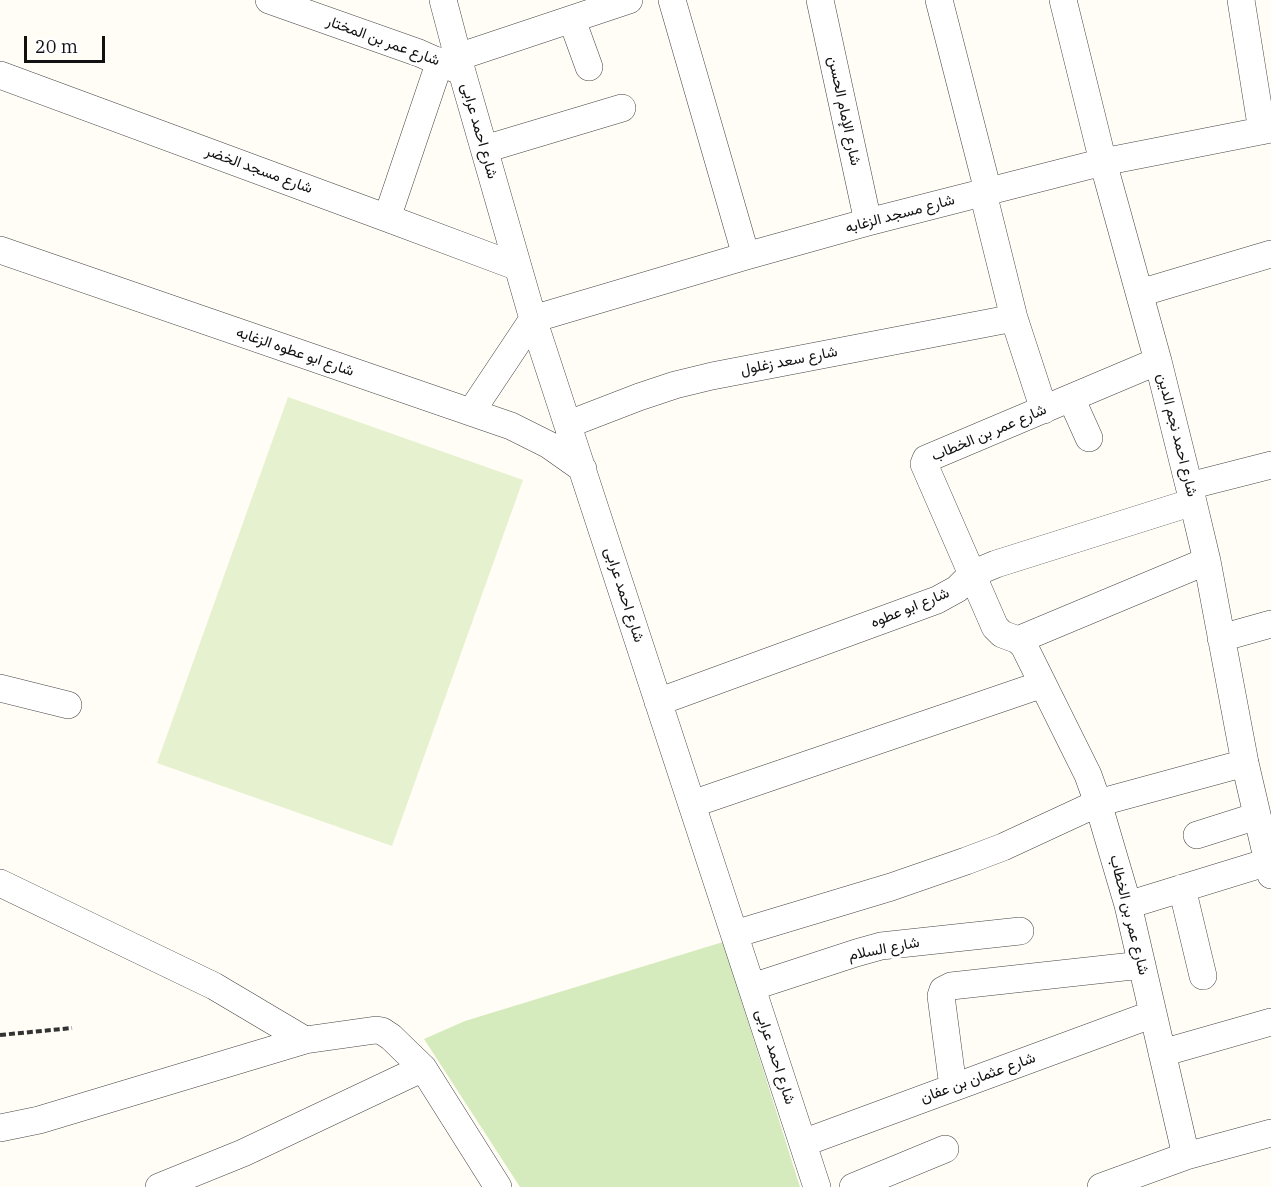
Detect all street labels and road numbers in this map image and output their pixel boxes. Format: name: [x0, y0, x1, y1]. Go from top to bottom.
street label: شارع عمر بن المختار: [324, 12, 442, 70]
street label: شارع الإمام الحسن: [824, 55, 864, 167]
street label: شارع احمد عرابى: [457, 81, 501, 181]
street label: شارع مسجد الخضر: [203, 142, 315, 198]
street label: شارع مسجد الزغابه: [843, 191, 957, 237]
street label: شارع ابو عطوه الزغابه: [234, 323, 356, 381]
street label: شارع سعد زغلول: [739, 343, 839, 379]
street label: شارع احمد نجم الدين: [1153, 371, 1201, 499]
street label: شارع عمر بن الخطاب: [929, 401, 1049, 465]
street label: شارع احمد عرابى: [600, 545, 648, 645]
street label: شارع ابو عطوه: [868, 584, 952, 632]
street label: شارع عمر بن الخطاب: [1105, 853, 1153, 977]
street label: شارع السلام: [847, 933, 921, 965]
street label: شارع احمد عرابى: [751, 1007, 799, 1107]
street label: شارع عثمان بن عفان: [918, 1049, 1038, 1107]

